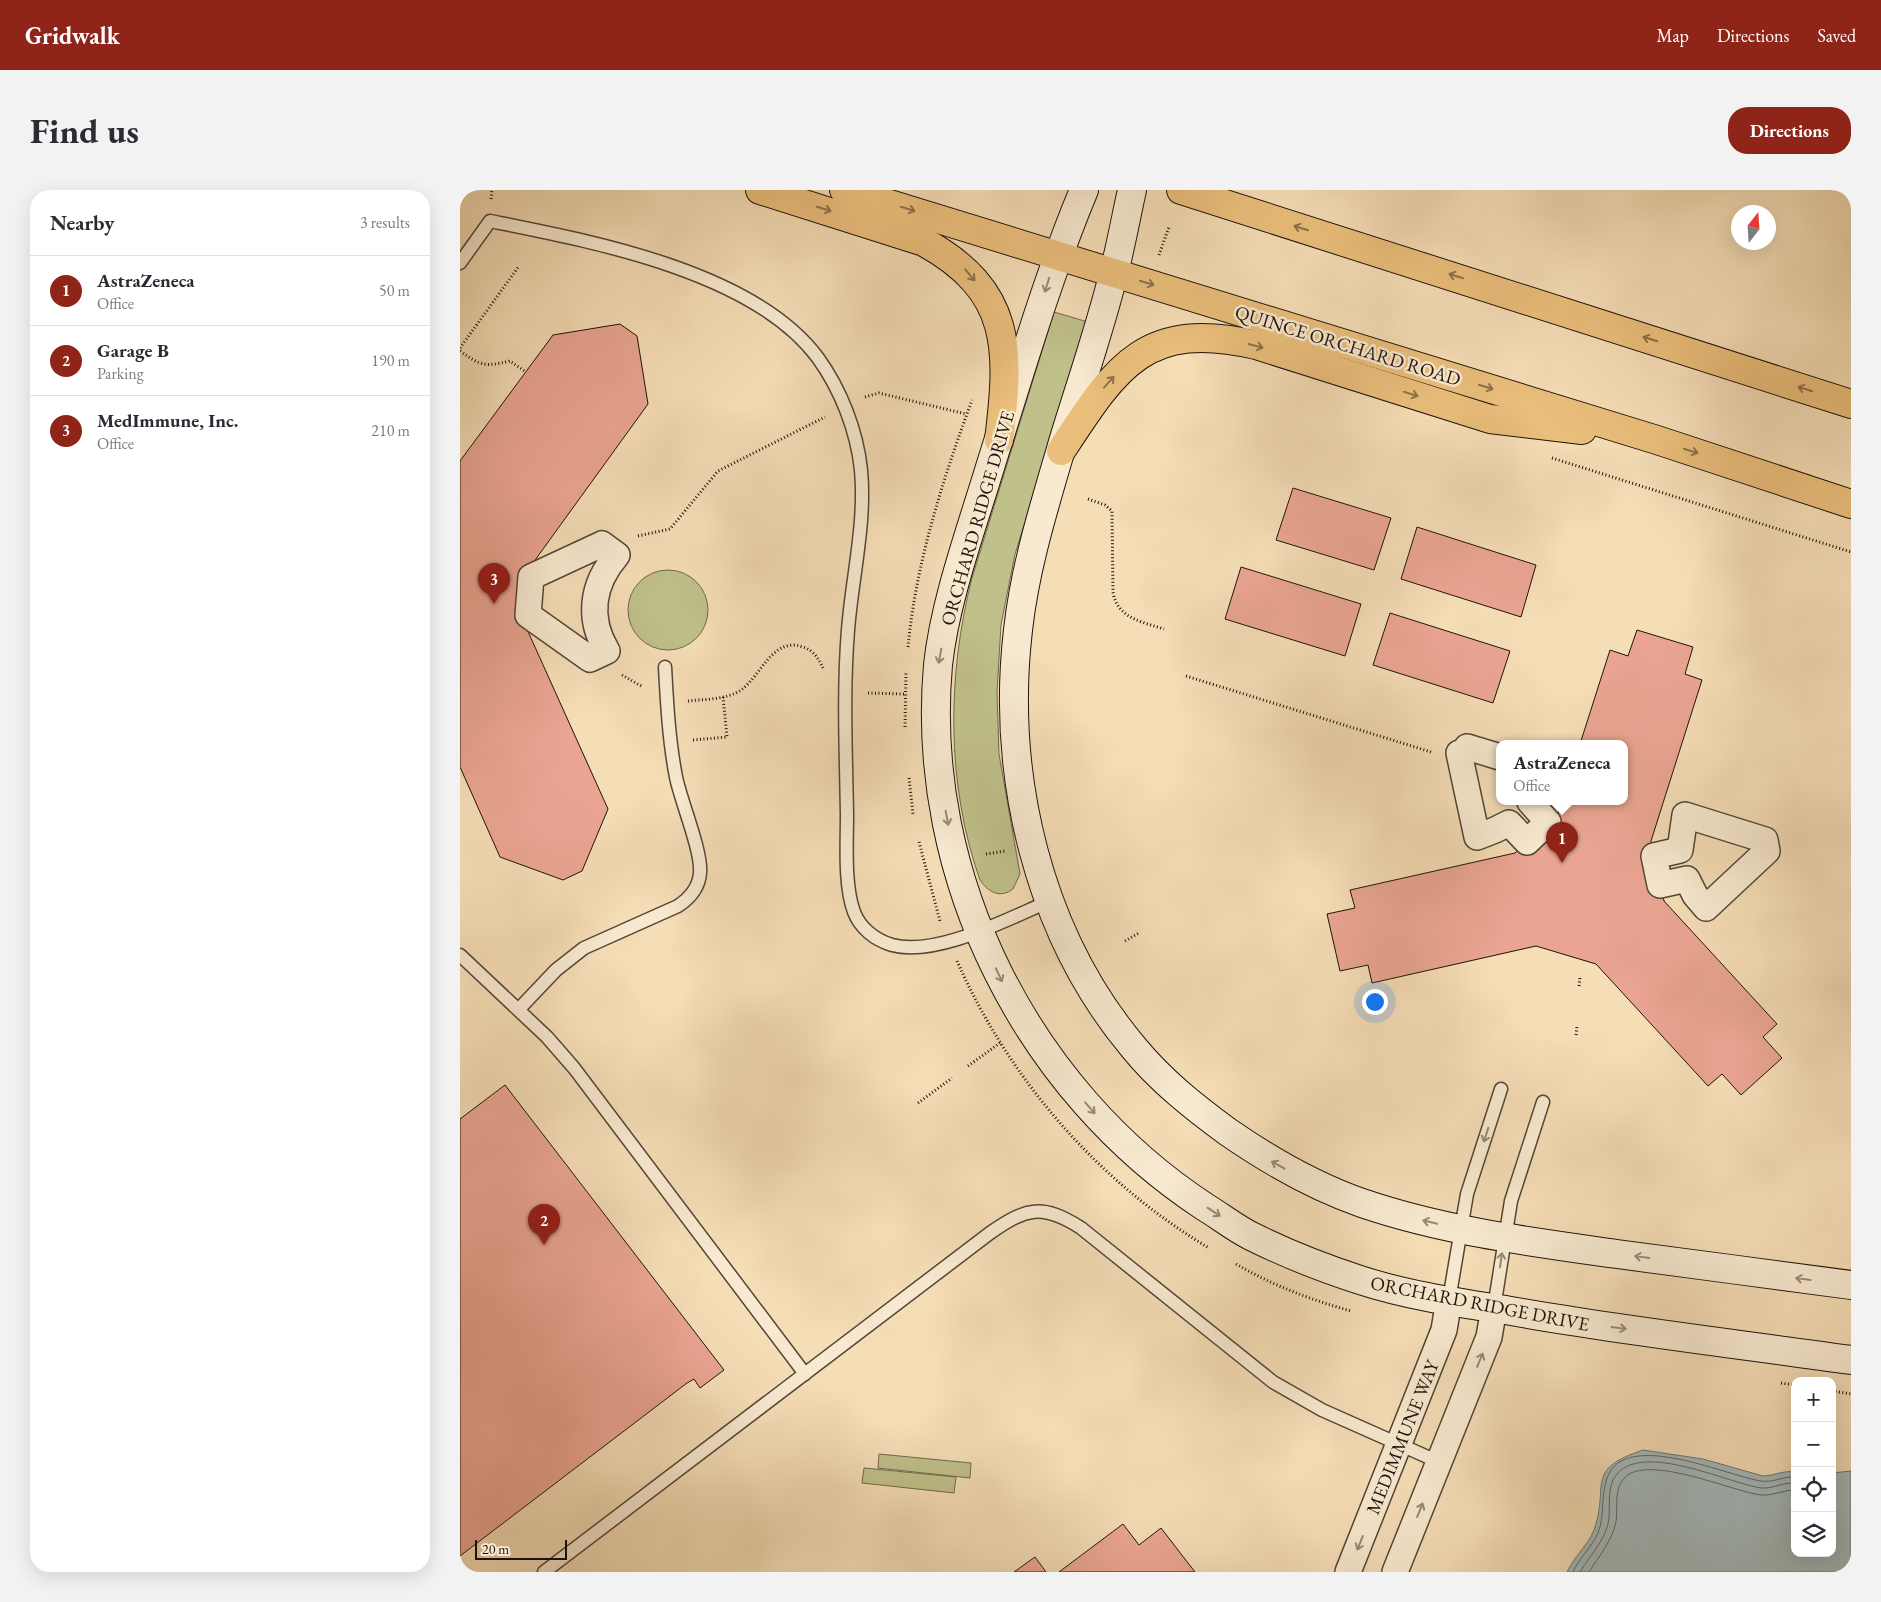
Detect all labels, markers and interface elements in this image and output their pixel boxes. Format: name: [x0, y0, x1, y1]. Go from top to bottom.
text: Gridwalk: [25, 20, 120, 51]
text: Map: [1657, 24, 1689, 47]
text: Directions: [1717, 24, 1789, 47]
text: Saved: [1817, 24, 1856, 47]
button: Directions: [1728, 107, 1851, 154]
text: Find us: [30, 108, 139, 153]
one-way arrow: [815, 205, 831, 215]
one-way arrow: [899, 205, 915, 215]
north arrow: [1731, 205, 1776, 250]
text: Nearby: [50, 209, 114, 236]
text: 3 results: [360, 212, 410, 233]
one-way arrow: [1294, 222, 1310, 232]
text: AstraZeneca: [97, 268, 195, 293]
one-way arrow: [964, 269, 975, 282]
one-way arrow: [1449, 271, 1465, 281]
one-way arrow: [1042, 276, 1052, 292]
one-way arrow: [1138, 279, 1154, 288]
text: 1: [62, 280, 70, 301]
text: 50 m: [379, 280, 410, 301]
text: Office: [97, 293, 134, 314]
street label: QUINCE ORCHARD ROAD: [1232, 299, 1464, 392]
one-way arrow: [1643, 334, 1658, 343]
text: Garage B: [97, 338, 169, 363]
one-way arrow: [1248, 341, 1264, 351]
text: 2: [62, 350, 70, 371]
text: 190 m: [371, 350, 410, 371]
text: Parking: [97, 363, 144, 384]
one-way arrow: [1103, 376, 1114, 389]
one-way arrow: [1478, 383, 1494, 393]
one-way arrow: [1797, 384, 1813, 393]
one-way arrow: [1403, 389, 1419, 399]
text: MedImmune, Inc.: [97, 408, 239, 433]
street label: ORCHARD RIDGE DRIVE: [935, 408, 1020, 628]
text: 3: [62, 420, 70, 441]
text: 210 m: [371, 420, 410, 441]
text: Office: [97, 433, 134, 454]
one-way arrow: [1683, 447, 1699, 457]
pin: 3: [478, 563, 510, 604]
one-way arrow: [934, 648, 944, 664]
popup: [1496, 740, 1628, 805]
text: AstraZeneca: [1513, 750, 1611, 775]
text: Office: [1513, 775, 1550, 796]
one-way arrow: [942, 809, 952, 825]
pin: 1: [1546, 822, 1578, 863]
one-way arrow: [994, 967, 1004, 982]
your location: [1362, 989, 1388, 1015]
one-way arrow: [1084, 1102, 1096, 1115]
one-way arrow: [1481, 1127, 1490, 1143]
one-way arrow: [1272, 1159, 1286, 1169]
pin: 2: [528, 1204, 560, 1245]
one-way arrow: [1206, 1208, 1220, 1218]
one-way arrow: [1422, 1217, 1438, 1226]
one-way arrow: [1634, 1252, 1650, 1262]
one-way arrow: [1497, 1253, 1507, 1269]
street label: ORCHARD RIDGE DRIVE: [1368, 1270, 1592, 1337]
one-way arrow: [1795, 1273, 1811, 1283]
one-way arrow: [1610, 1323, 1626, 1333]
one-way arrow: [1476, 1352, 1485, 1368]
street label: MEDIMMUNE WAY: [1360, 1355, 1445, 1518]
map controls: [1791, 1377, 1836, 1557]
button: +: [1791, 1377, 1836, 1422]
button: −: [1791, 1422, 1836, 1467]
button: locate: [1791, 1467, 1836, 1512]
one-way arrow: [1416, 1503, 1425, 1519]
button: layers: [1791, 1512, 1836, 1557]
one-way arrow: [1355, 1535, 1364, 1550]
scale bar: [475, 1537, 568, 1560]
text: 20 m: [482, 1540, 509, 1558]

